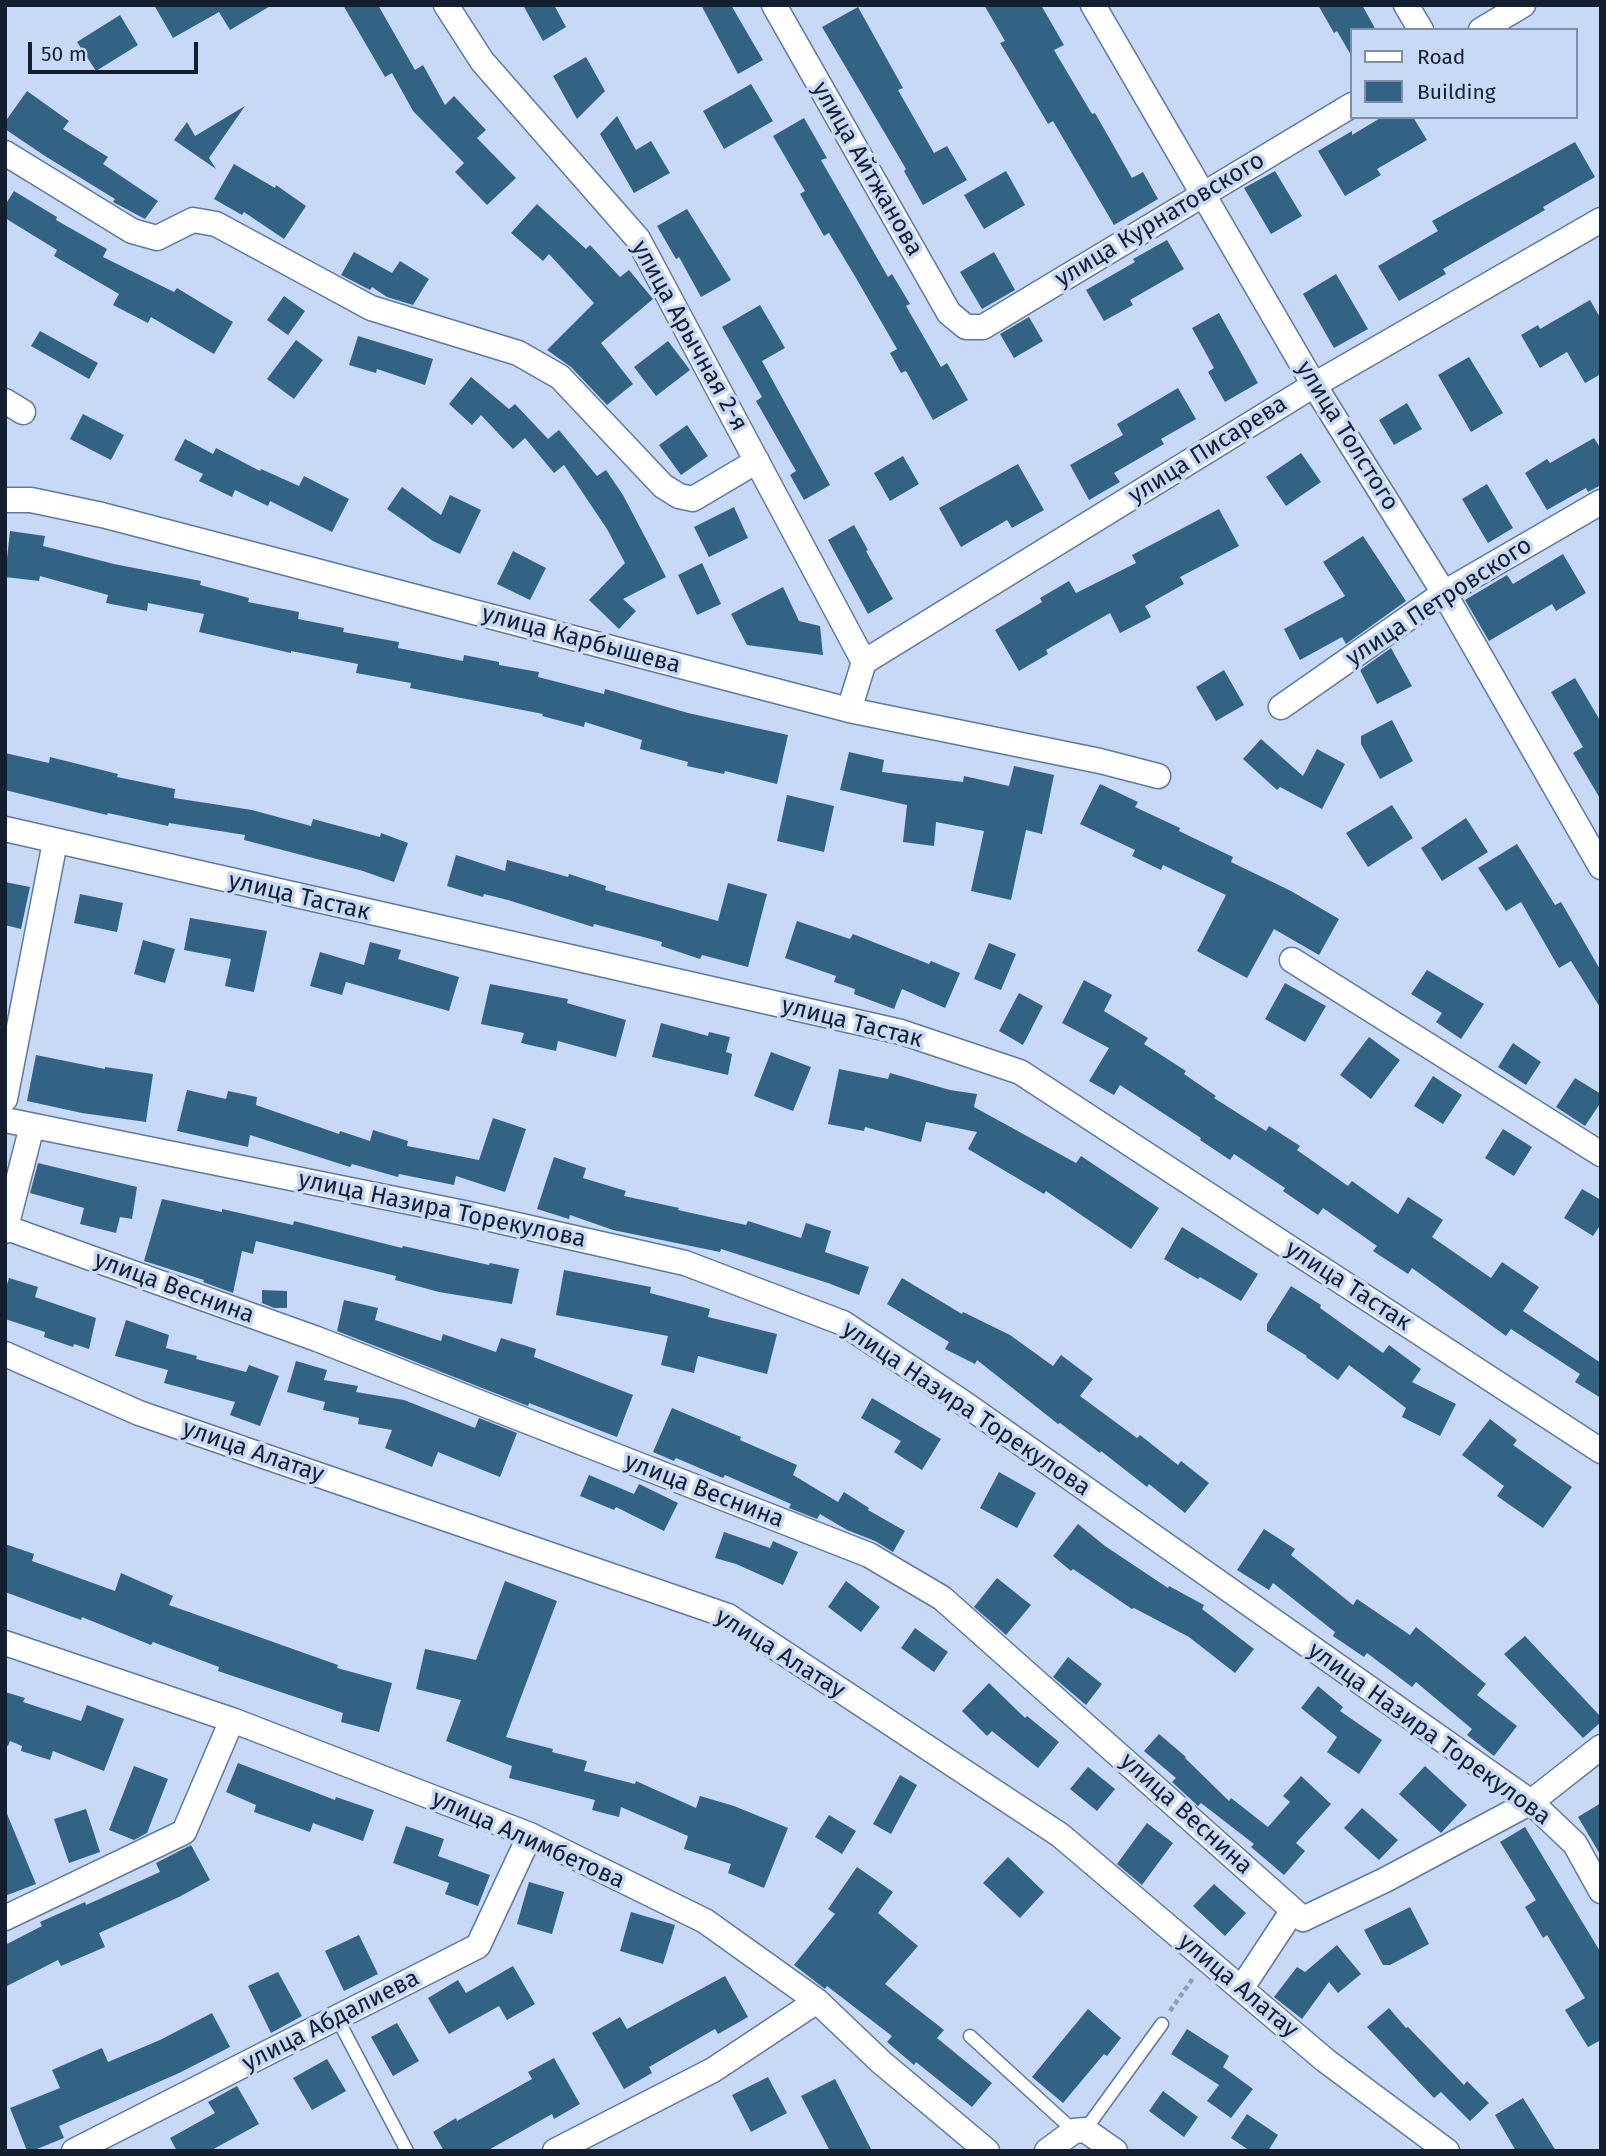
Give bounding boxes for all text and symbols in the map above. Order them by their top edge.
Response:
scale bar [32,28,201,72]
legend [1350,28,1578,119]
text: 50 m [41,41,87,67]
text: Road [1417,44,1465,70]
street label: улица Айтжанова [805,77,929,261]
text: Building [1417,79,1496,105]
street label: улица Курнатовского [1050,146,1270,294]
street label: улица Арычная 2-я [625,236,753,436]
street label: улица Толстого [1289,356,1405,516]
street label: улица Писарева [1123,390,1293,510]
street label: улица Петровского [1341,531,1537,673]
street label: улица Карбышева [478,600,684,680]
street label: улица Тастак [225,867,373,927]
street label: улица Тастак [778,992,926,1054]
street label: улица Назира Торекулова [296,1165,588,1255]
street label: улица Тастак [1280,1235,1416,1337]
street label: улица Веснина [90,1246,258,1330]
street label: улица Назира Торекулова [836,1315,1096,1503]
street label: улица Алатау [178,1414,328,1490]
street label: улица Веснина [620,1447,788,1535]
street label: улица Алатау [710,1603,850,1705]
street label: улица Назира Торекулова [1302,1636,1556,1832]
street label: улица Веснина [1114,1747,1258,1881]
street label: улица Алимбетова [427,1784,629,1896]
street label: улица Алатау [1172,1927,1304,2045]
street label: улица Абдалиева [238,1964,424,2078]

